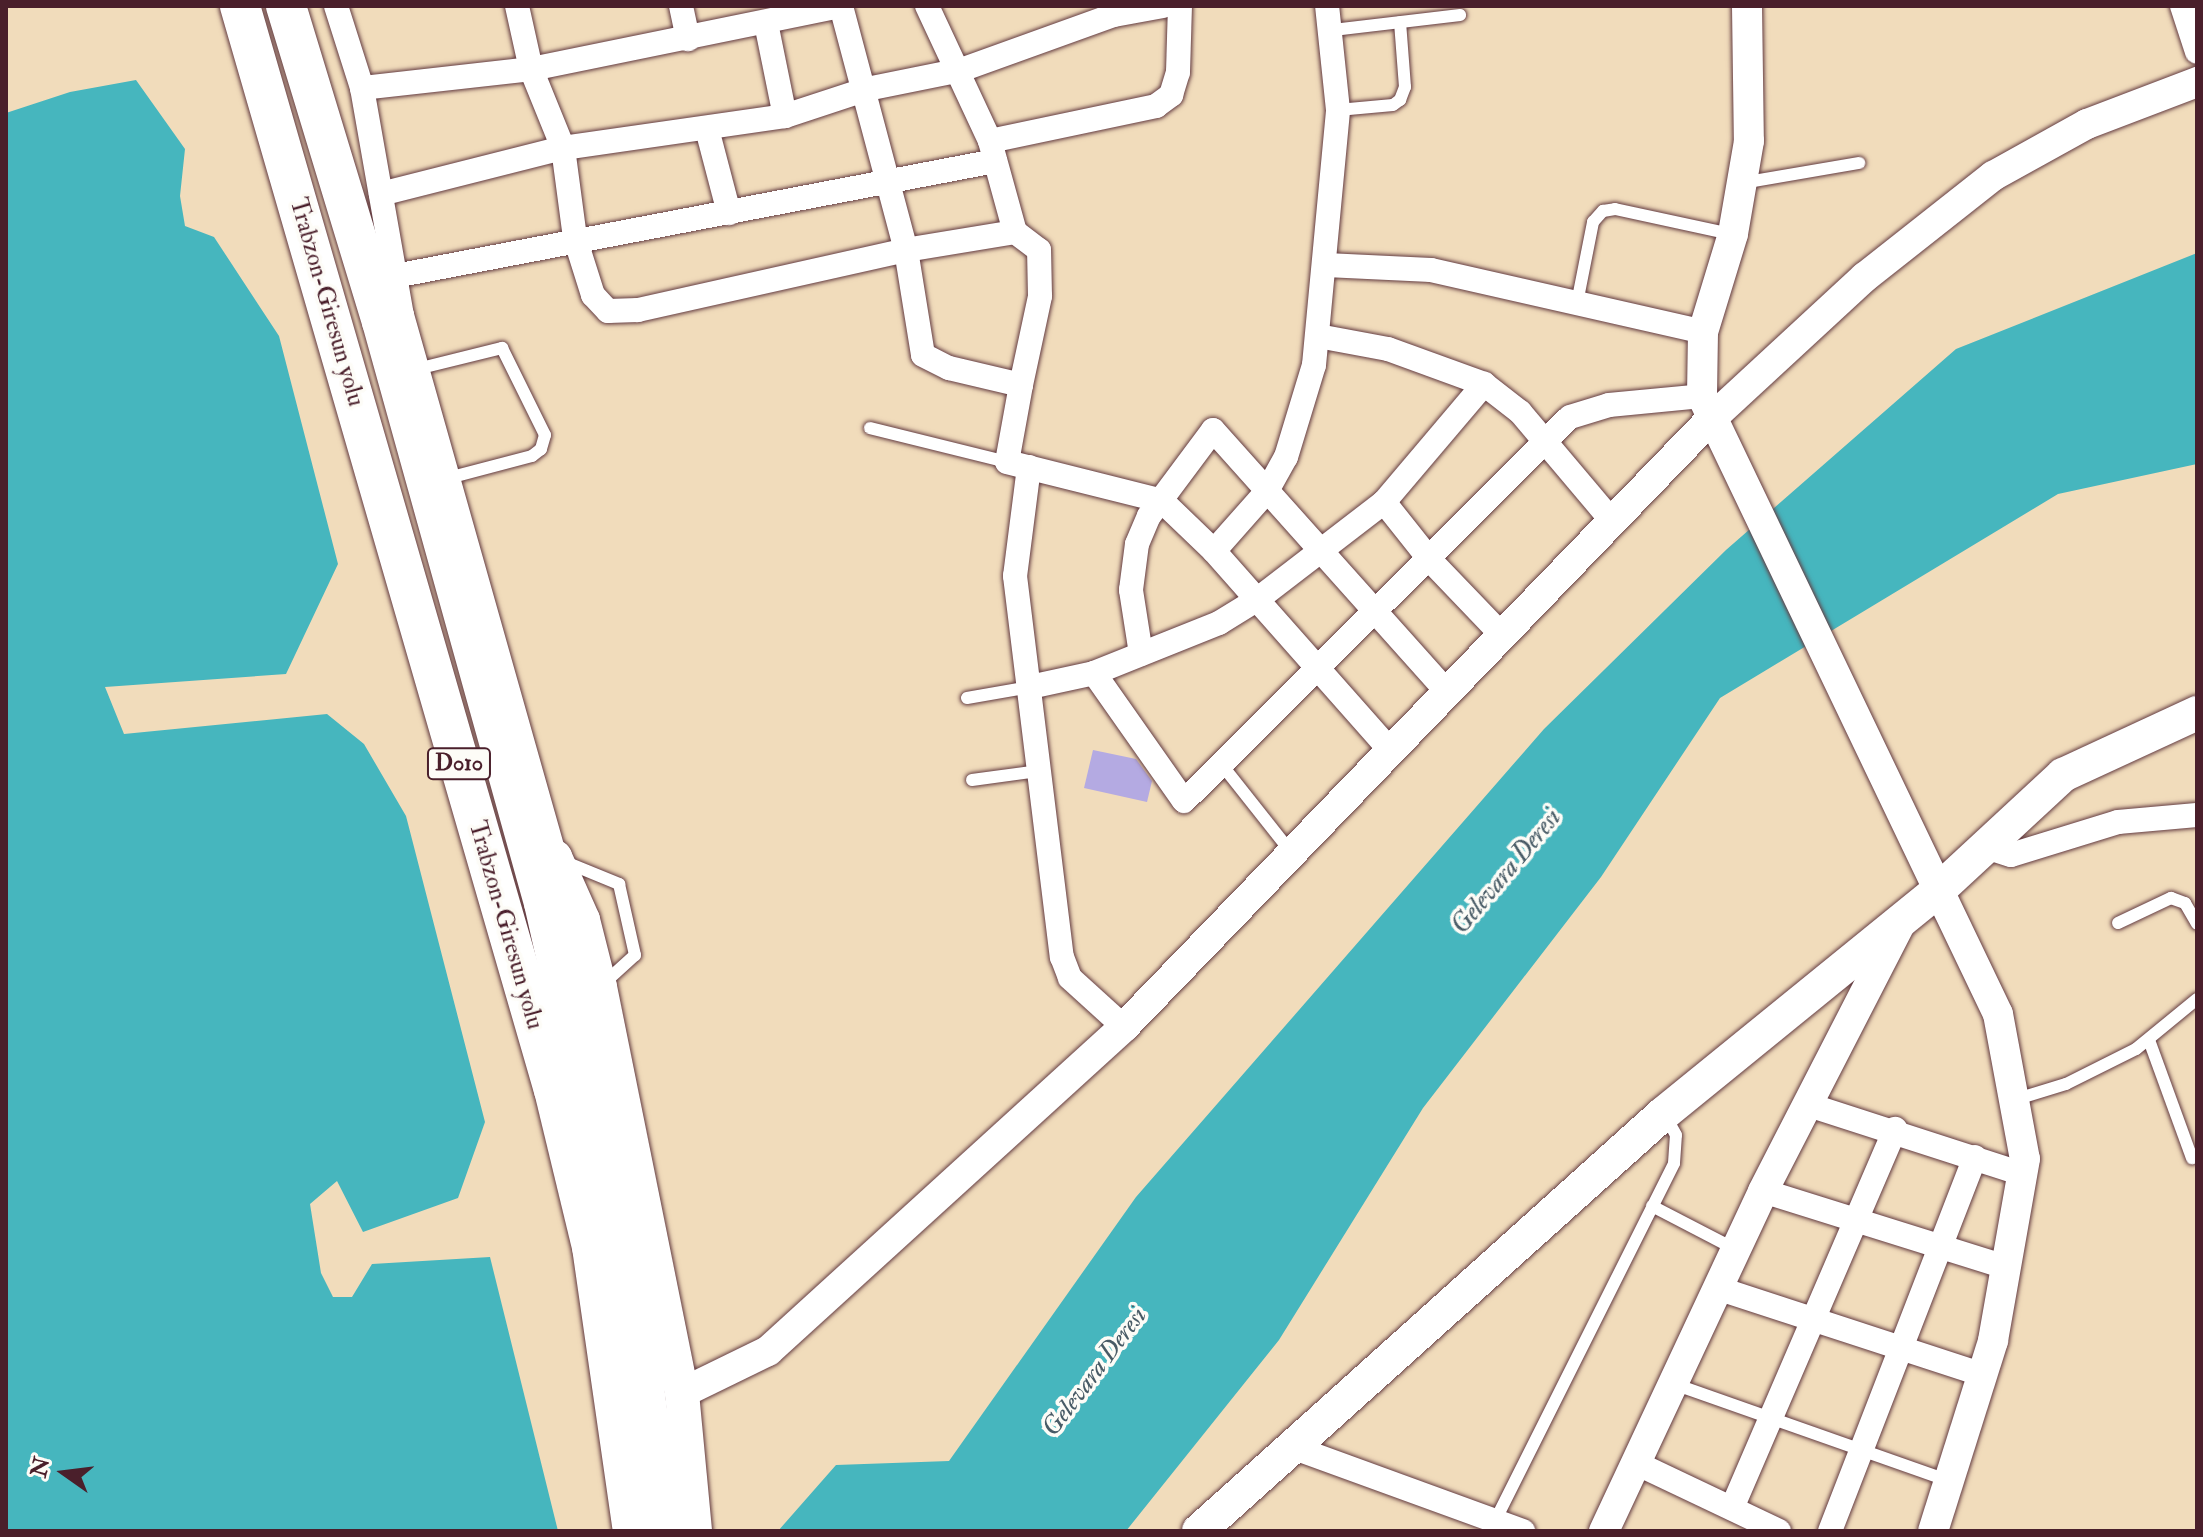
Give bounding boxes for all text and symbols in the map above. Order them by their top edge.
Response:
street label: Trabzon-Giresun yolu [283,195,371,409]
road number: D010 [425,746,493,782]
water label: Gelevara Deresi [1446,803,1568,941]
street label: Trabzon-Giresun yolu [462,818,550,1032]
water label: Gelevara Deresi [1036,1301,1154,1443]
north arrow [24,1433,104,1513]
text: N [25,1454,57,1480]

